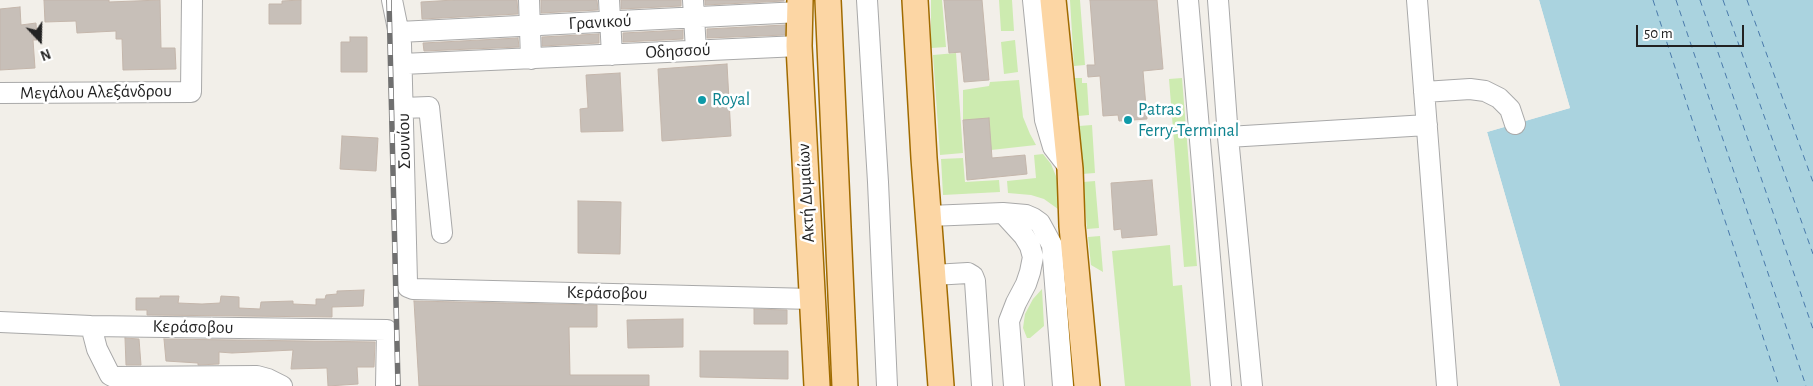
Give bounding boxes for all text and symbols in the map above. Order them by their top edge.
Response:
street label: Γρανικού [568,10,632,34]
north arrow [15,15,65,65]
scale bar [1638,15,1746,47]
text: 50 m [1644,26,1673,41]
street label: Οδησσού [645,39,711,63]
text: N [38,46,52,62]
street label: Μεγάλου Αλεξάνδρου [20,80,172,104]
place label: Royal [712,89,750,111]
marker: Royal [696,94,708,106]
place label: Patras Ferry-Terminal [1138,99,1239,142]
street label: Σουνίου [393,113,415,169]
marker: Patras Ferry-Terminal [1122,114,1134,126]
street label: Ακτή Δυμαίων [793,143,819,243]
street label: Κεράσοβου [566,281,648,305]
street label: Κεράσοβου [152,315,234,339]

